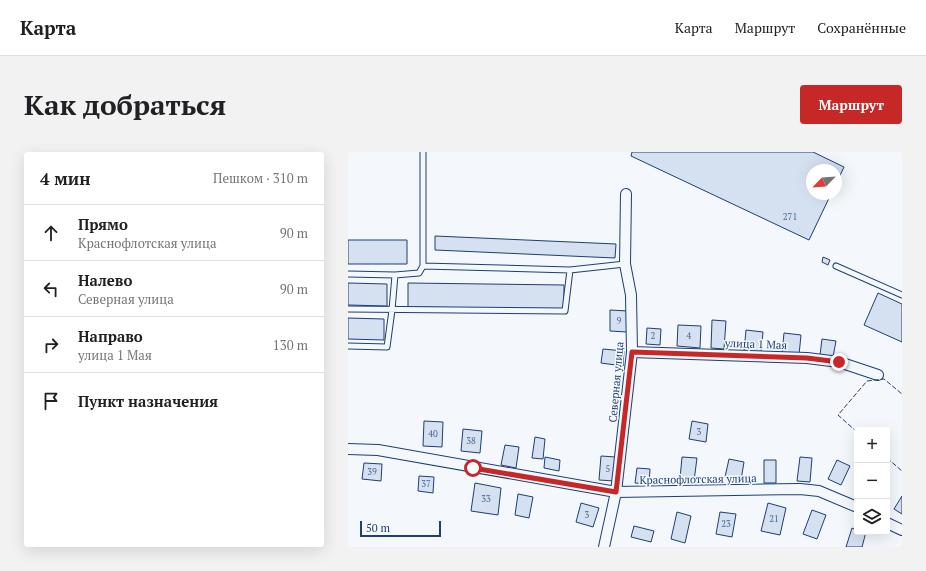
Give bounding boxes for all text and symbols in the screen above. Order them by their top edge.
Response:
text: Карта [20,15,76,40]
text: Карта [675,18,713,37]
text: Маршрут [735,18,795,37]
text: Сохранённые [817,18,906,37]
button: Маршрут [800,85,902,124]
text: Как добраться [24,86,226,123]
north arrow [806,164,842,200]
text: 4 мин [40,167,90,190]
text: Пешком · 310 m [213,169,308,187]
house number: 271 [783,211,797,223]
text: Прямо [78,214,128,234]
icon: ahead [40,222,62,244]
text: 90 m [280,224,308,242]
text: Краснофлотская улица [78,234,217,252]
text: Налево [78,270,132,290]
icon: left [40,278,62,300]
text: 90 m [280,280,308,298]
text: Северная улица [78,290,174,308]
house number: 9 [617,315,622,327]
text: Направо [78,326,143,346]
house number: 2 [651,330,656,342]
house number: 4 [687,330,692,342]
icon: right [40,334,62,356]
text: 130 m [273,336,308,354]
street label: улица 1 Мая [724,336,788,352]
street label: Северная улица [605,341,627,423]
text: улица 1 Мая [78,346,152,364]
route end [830,353,848,371]
icon: arrive [40,390,62,412]
text: Пункт назначения [78,391,218,411]
house number: 3 [697,426,702,438]
map controls [854,427,890,535]
button: + [854,427,890,463]
house number: 40 [428,428,438,440]
house number: 38 [466,435,476,447]
route start [464,459,482,477]
house number: 5 [606,463,611,475]
button: − [854,463,890,499]
house number: 39 [367,466,377,478]
street label: Краснофлотская улица [639,471,757,487]
house number: 37 [421,478,431,490]
house number: 33 [481,493,491,505]
button: layers [854,499,890,535]
house number: 3 [585,509,590,521]
house number: 21 [769,513,779,525]
house number: 23 [721,518,731,530]
scale bar [360,519,441,538]
text: 50 m [366,521,390,535]

